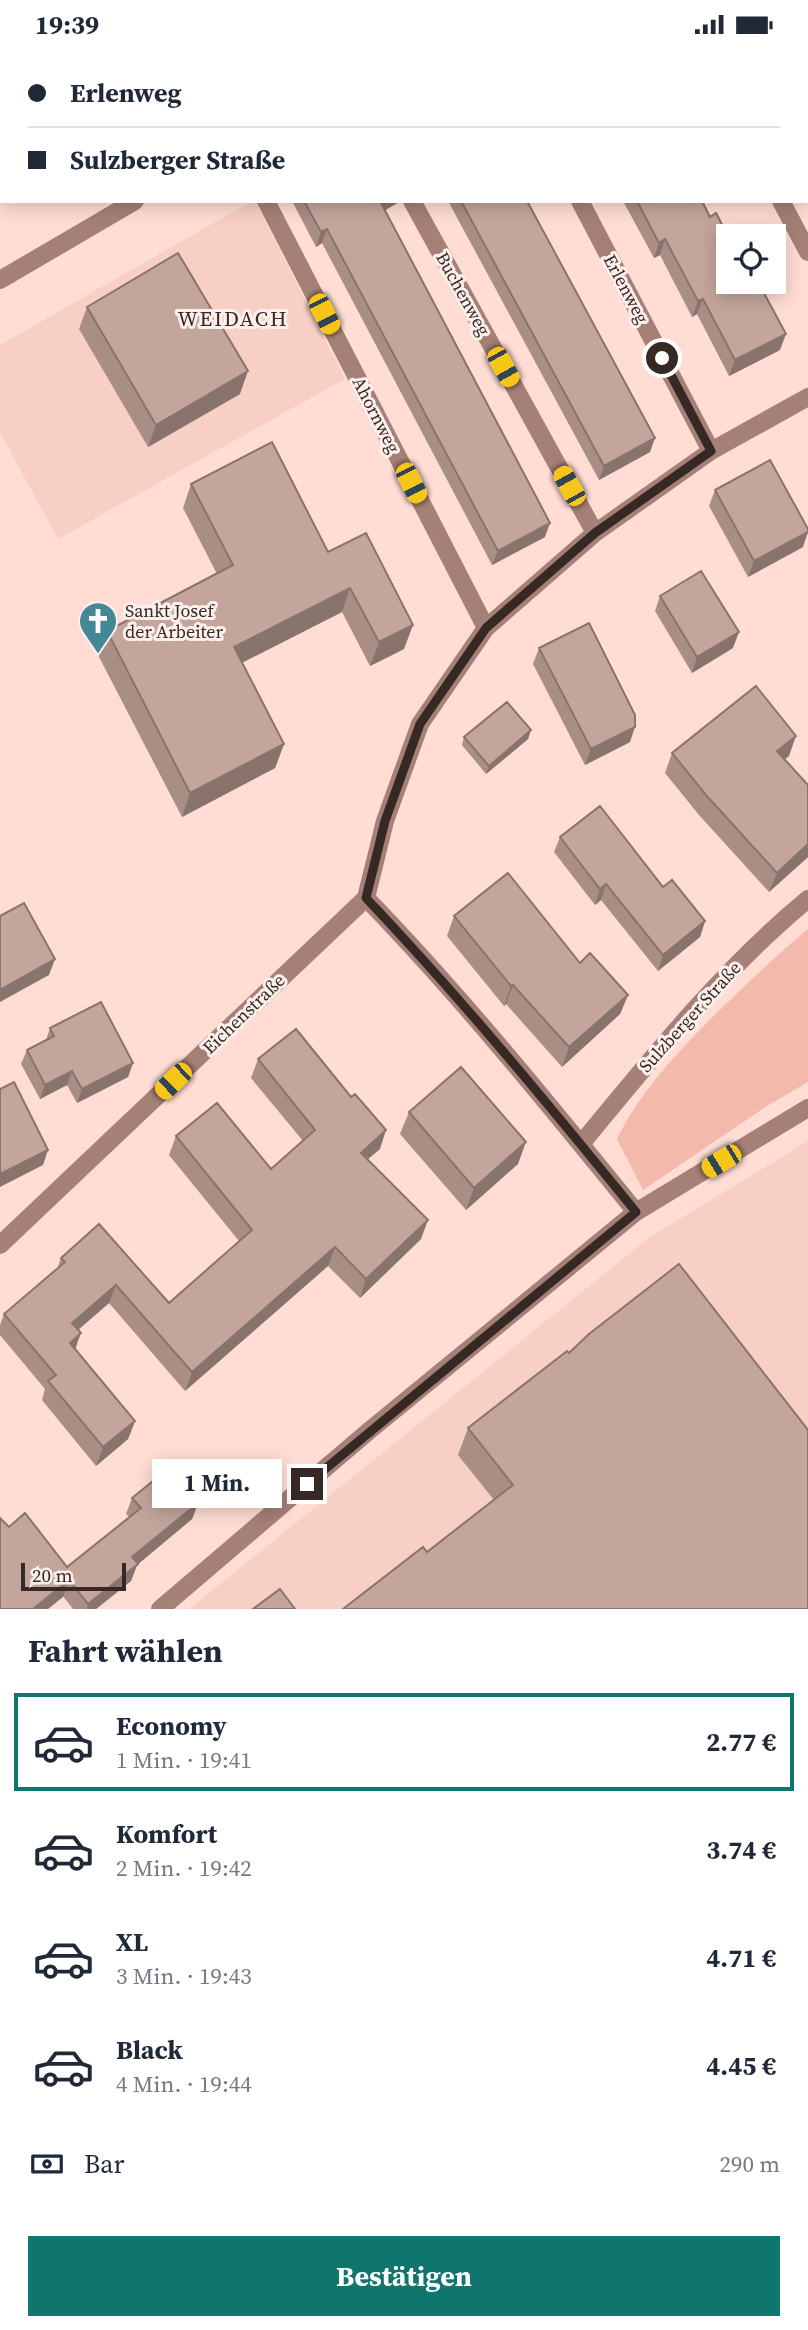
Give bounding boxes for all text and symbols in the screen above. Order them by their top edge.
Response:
text: 19:39 [35,7,99,43]
text: Erlenweg [70,75,182,111]
text: Sulzberger Straße [70,142,285,178]
map controls [716,224,786,294]
button: locate [716,224,786,294]
street label: Buchenweg [430,247,497,340]
street label: Erlenweg [598,250,655,328]
car [306,291,343,337]
district label: WEIDACH [177,304,289,333]
route start [646,342,678,374]
car [484,344,523,390]
street label: Ahornweg [347,372,406,457]
car [393,460,430,506]
car [550,463,589,509]
place label: Sankt Josef der Arbeiter [125,598,224,644]
church icon: Sankt Josef der Arbeiter [77,600,119,655]
street label: Sulzberger Straße [633,956,746,1078]
street label: Eichenstraße [197,968,290,1059]
car [151,1059,196,1103]
car [698,1141,745,1181]
callout: 1 Min. [153,1459,282,1509]
text: 1 Min. [184,1467,250,1499]
route end [291,1468,323,1500]
scale bar [21,1560,126,1592]
text: 20 m [32,1562,73,1588]
text: Fahrt wählen [28,1629,223,1673]
text: Economy [116,1708,227,1744]
icon: car [32,1711,95,1774]
text: 2.77 € [706,1724,776,1760]
text: 1 Min. · 19:41 [116,1744,252,1776]
text: Komfort [116,1816,217,1852]
icon: car [32,1819,95,1882]
text: 3.74 € [706,1832,776,1868]
text: 2 Min. · 19:42 [116,1852,252,1884]
text: XL [116,1924,148,1960]
icon: car [32,1927,95,1990]
text: 4.71 € [706,1940,776,1976]
text: 3 Min. · 19:43 [116,1960,252,1992]
text: Black [116,2032,183,2068]
icon: car [32,2035,95,2098]
text: 4.45 € [706,2048,776,2084]
text: 4 Min. · 19:44 [116,2068,252,2100]
icon: cash [28,2145,66,2183]
text: Bar [84,2146,124,2182]
text: 290 m [719,2148,780,2180]
button: Bestätigen [28,2236,780,2316]

